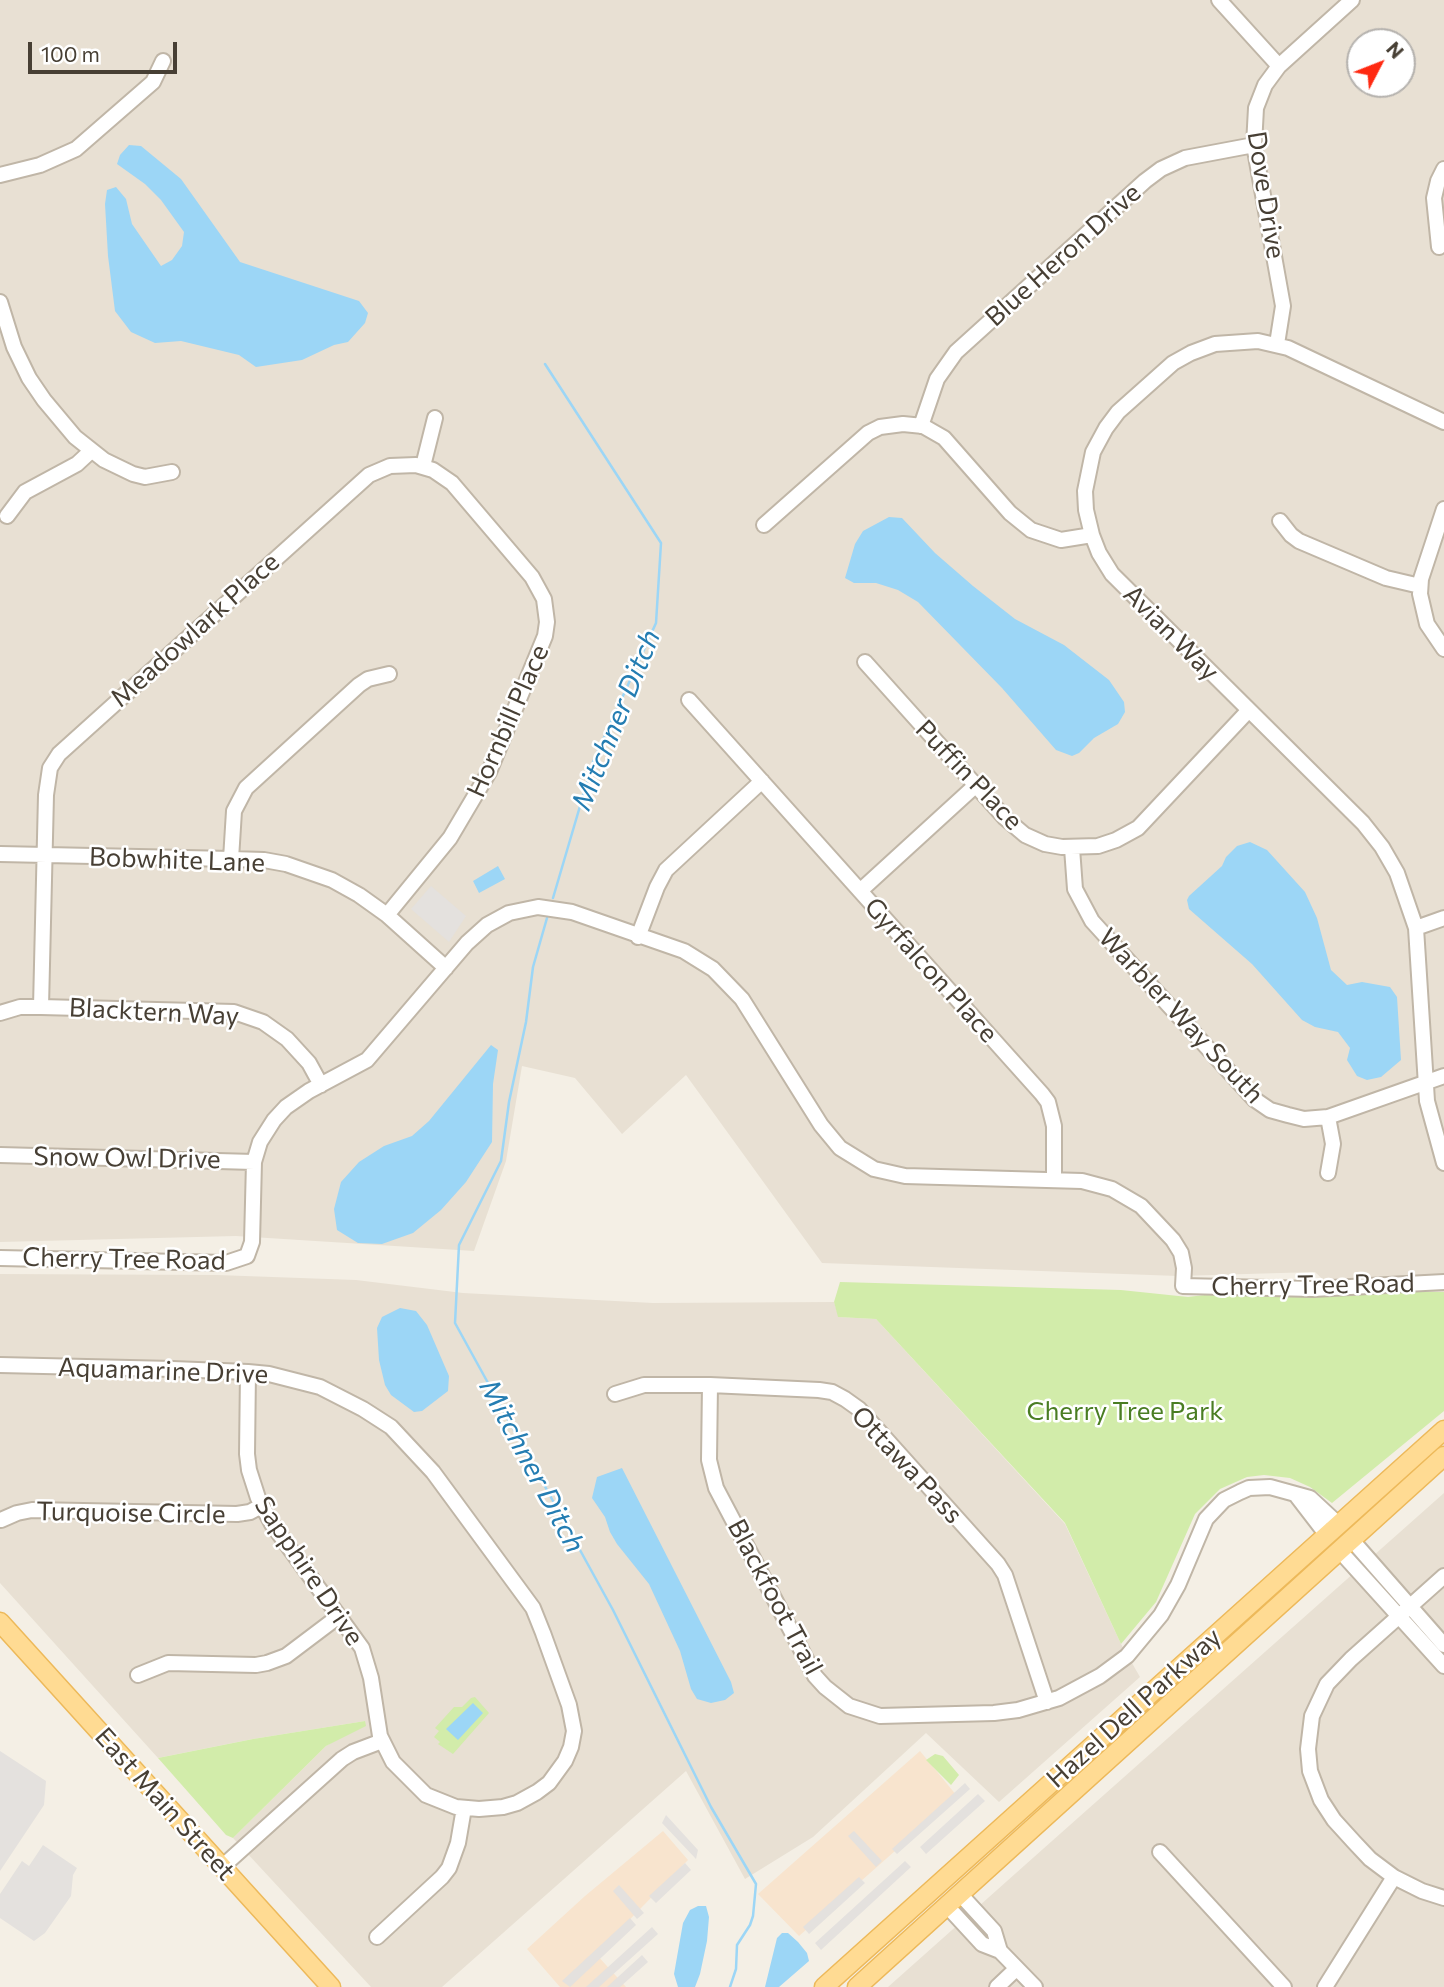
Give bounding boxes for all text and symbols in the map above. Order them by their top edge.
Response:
scale bar [32,28,180,72]
north arrow [1346,28,1416,98]
text: N [1382,37,1409,63]
text: 100 m [41,41,100,66]
street label: Dove Drive [1241,129,1291,261]
street label: Blue Heron Drive [979,177,1147,333]
street label: Meadowlark Place [104,546,286,714]
street label: Avian Way [1117,579,1225,687]
water label: Mitchner Ditch [565,625,667,815]
street label: Hornbill Place [460,640,556,802]
street label: Puffin Place [909,714,1029,836]
street label: Bobwhite Lane [88,841,266,879]
street label: Gyrfalcon Place [858,891,1004,1049]
street label: Warbler Way South [1092,922,1270,1110]
street label: Blacktern Way [68,992,240,1032]
street label: Snow Owl Drive [33,1141,221,1175]
street label: Cherry Tree Road [22,1242,226,1276]
street label: Cherry Tree Road [1211,1268,1415,1302]
street label: Aquamarine Drive [57,1352,269,1390]
water label: Mitchner Ditch [472,1374,592,1558]
park label: Cherry Tree Park [1027,1395,1223,1427]
street label: Ottawa Pass [845,1400,969,1530]
street label: Sapphire Drive [248,1491,370,1651]
street label: Turquoise Circle [36,1496,226,1530]
street label: Blackfoot Trail [721,1514,829,1680]
street label: Hazel Dell Parkway [1040,1621,1228,1795]
street label: East Main Street [88,1721,242,1887]

